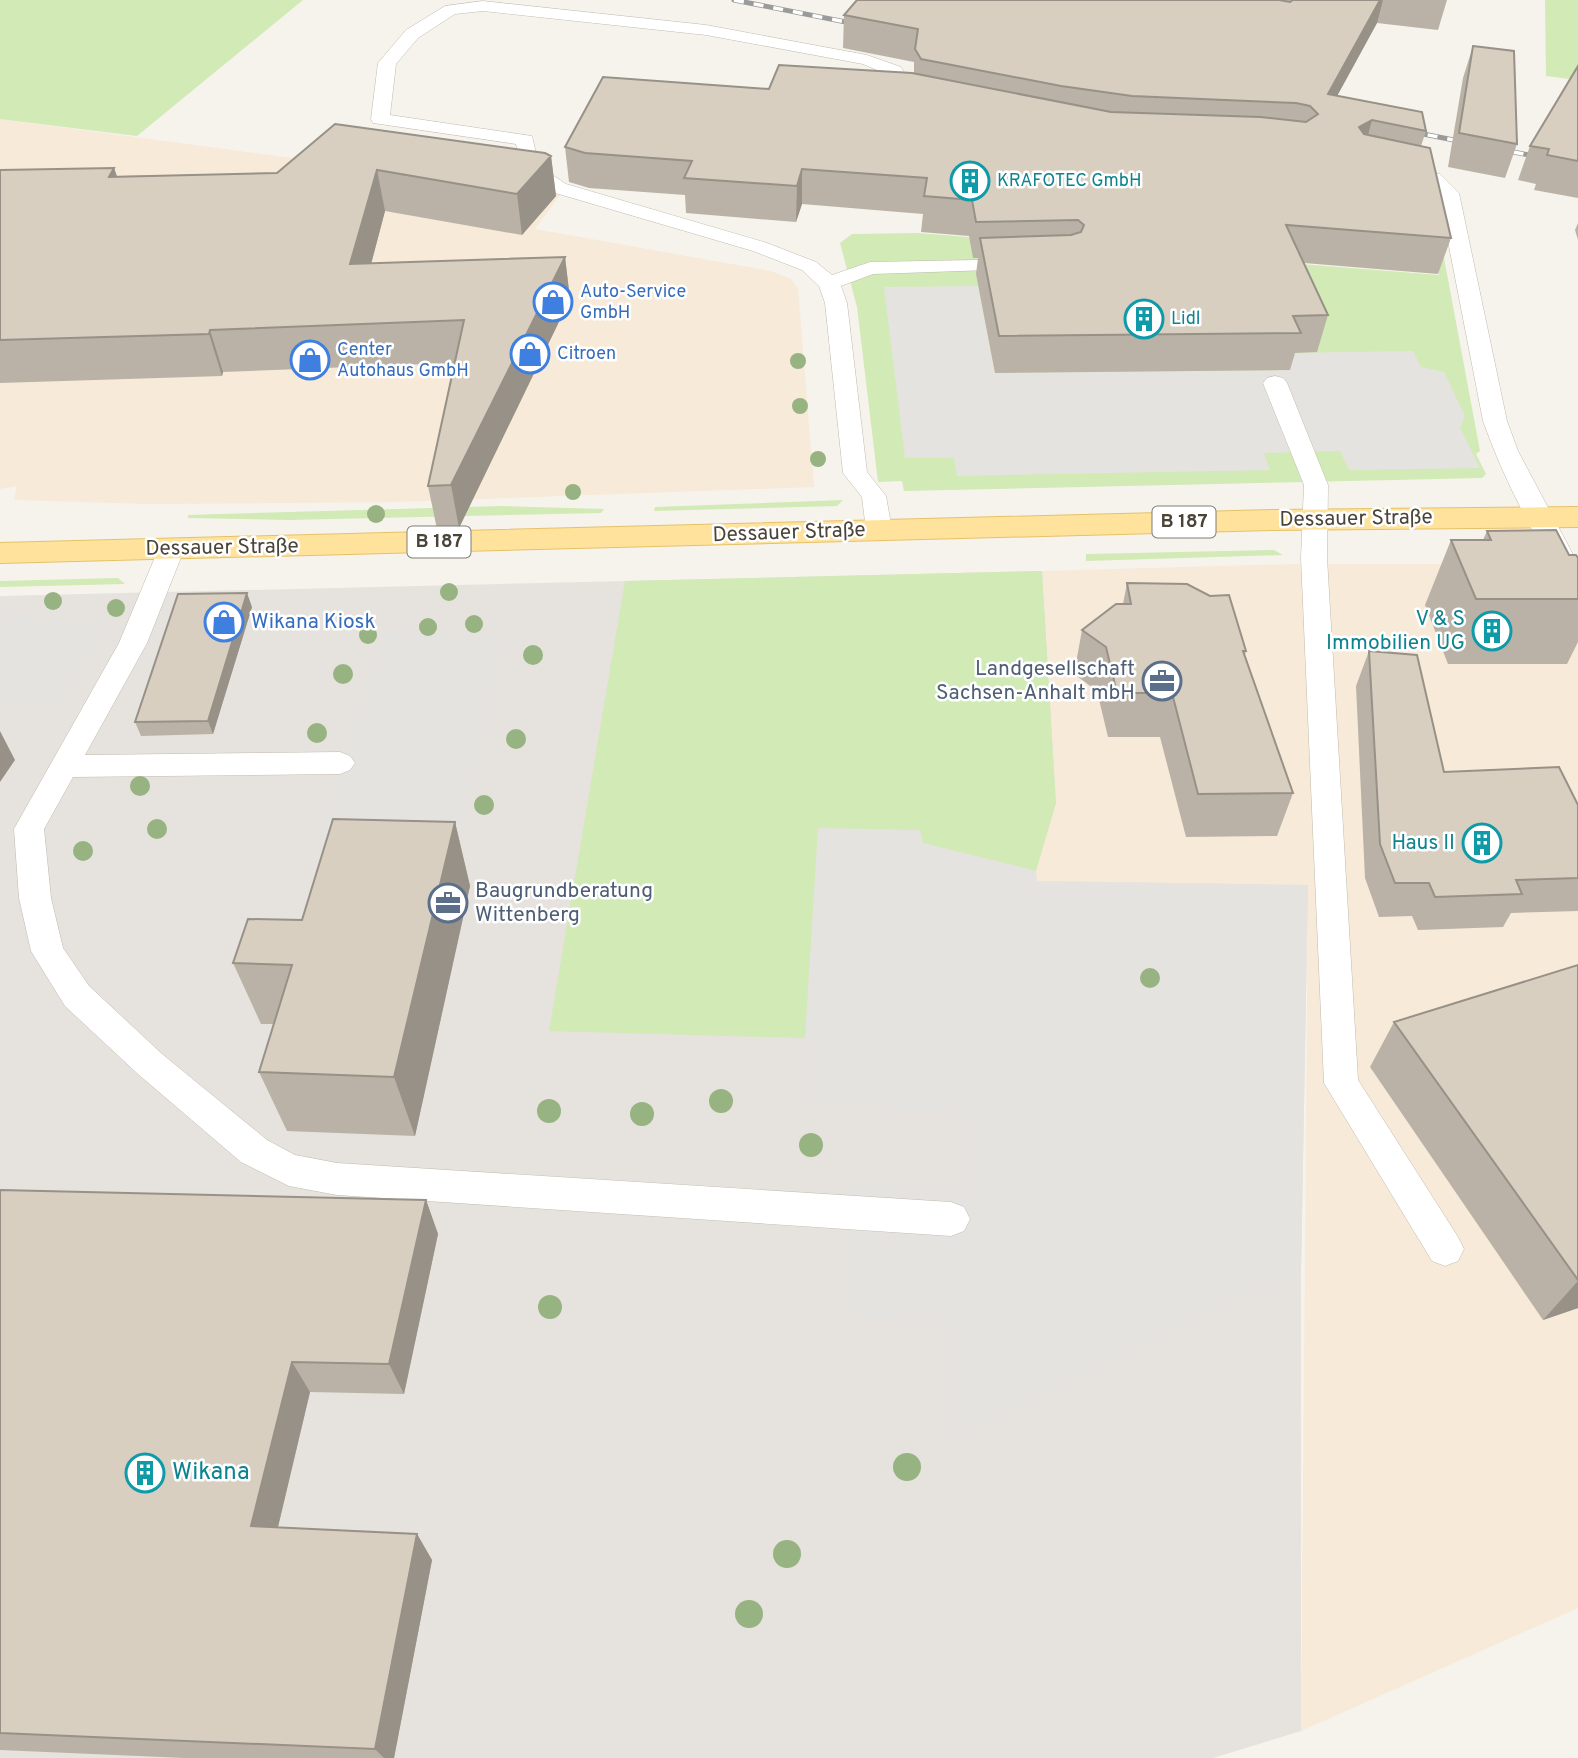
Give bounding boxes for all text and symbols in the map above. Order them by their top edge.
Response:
building icon: KRAFOTEC GmbH [949,160,991,202]
place label: KRAFOTEC GmbH [997,170,1142,193]
shop icon: Auto-Service GmbH [532,281,574,323]
place label: Auto-Service GmbH [580,281,686,325]
building icon: Lidl [1123,298,1165,340]
place label: Lidl [1171,308,1200,331]
shop icon: Citroen [509,333,551,375]
shop icon: Center Autohaus GmbH [289,339,331,381]
place label: Center Autohaus GmbH [337,339,469,383]
place label: Citroen [557,343,616,366]
street label: Dessauer Straße [1279,504,1433,534]
road number: B 187 [1152,506,1216,538]
street label: Dessauer Straße [712,517,866,549]
road number: B 187 [408,526,471,558]
street label: Dessauer Straße [145,533,299,563]
shop icon: Wikana Kiosk [203,601,245,643]
place label: V & S Immobilien UG [1326,606,1465,657]
place label: Wikana Kiosk [251,609,376,636]
building icon: V & S Immobilien UG [1471,610,1513,652]
place label: Landgesellschaft Sachsen-Anhalt mbH [936,656,1135,707]
office icon: Landgesellschaft Sachsen-Anhalt mbH [1141,660,1183,702]
building icon: Haus II [1461,822,1503,864]
place label: Haus II [1391,830,1455,857]
place label: Baugrundberatung Wittenberg [475,878,653,929]
office icon: Baugrundberatung Wittenberg [427,882,469,924]
building icon: Wikana [124,1452,166,1494]
place label: Wikana [172,1458,250,1488]

